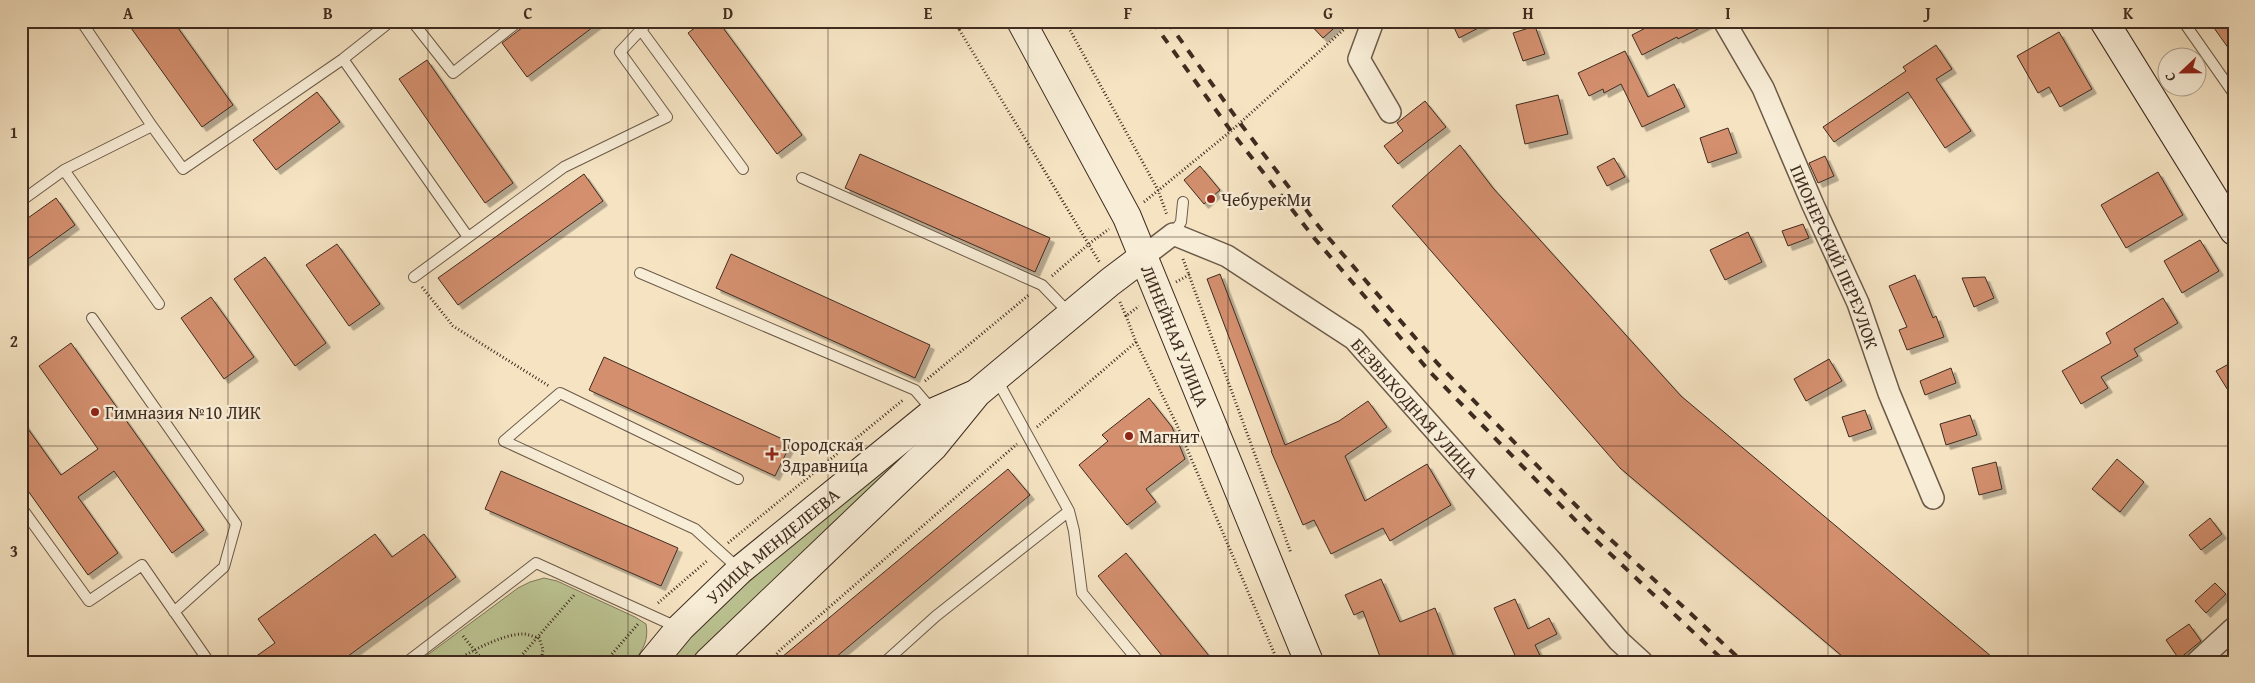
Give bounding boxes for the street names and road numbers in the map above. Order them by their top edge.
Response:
street label: ПИОНЕРСКИЙ ПЕРЕУЛОК [1784,160,1886,352]
street label: ЛИНЕЙНАЯ УЛИЦА [1134,261,1217,411]
street label: БЕЗВЫХОДНАЯ УЛИЦА [1345,331,1485,485]
street label: УЛИЦА МЕНДЕЛЕЕВА [699,481,845,610]

